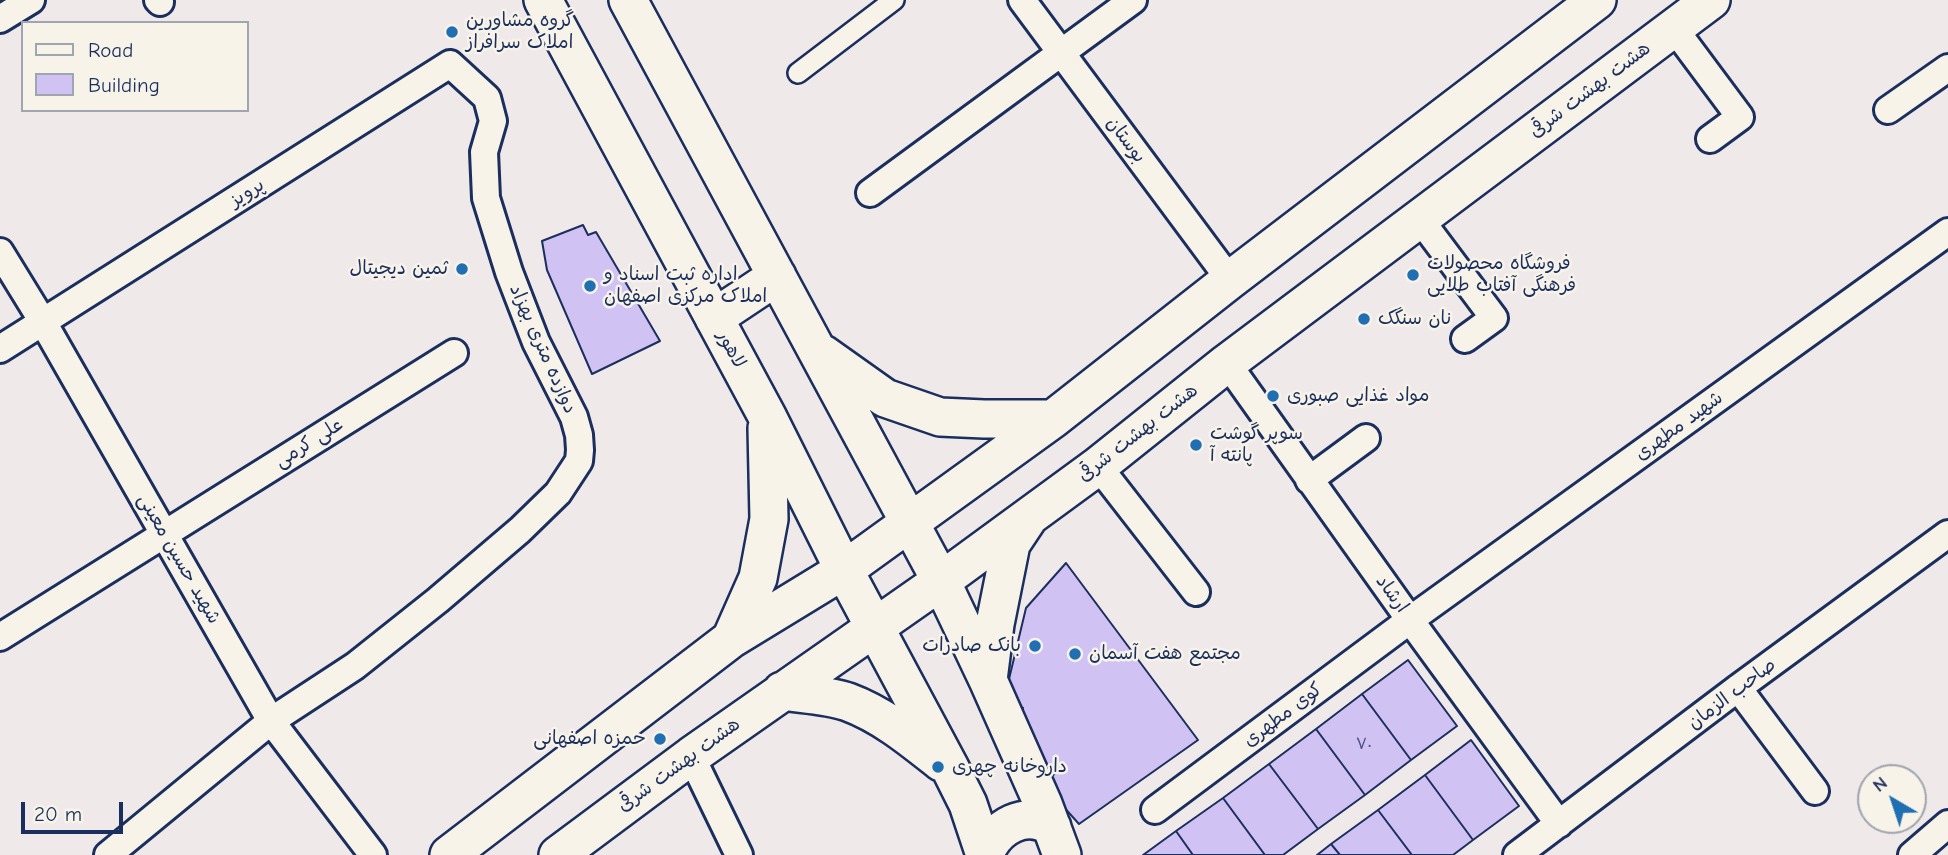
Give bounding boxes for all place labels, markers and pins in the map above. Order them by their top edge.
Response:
place label: گروه مشاورین املاک سرافراز [466,10,574,54]
marker: گروه مشاورین املاک سرافراز [444,24,460,40]
place label: فروشگاه محصولات فرهنگی آفتاب طلایی [1427,253,1576,297]
place label: ثمین دیجیتال [349,258,448,280]
marker: ثمین دیجیتال [454,261,470,277]
place label: اداره ثبت اسناد و املاک مرکزی اصفهان [604,264,767,308]
marker: فروشگاه محصولات فرهنگی آفتاب طلایی [1405,267,1421,283]
marker: اداره ثبت اسناد و املاک مرکزی اصفهان [582,278,598,294]
place label: نان سنگک [1378,308,1451,330]
marker: نان سنگک [1356,311,1372,327]
place label: مواد غذایی صبوری [1287,385,1429,407]
marker: مواد غذایی صبوری [1265,388,1281,404]
place label: سوپر گوشت پانته آ [1210,423,1303,467]
marker: سوپر گوشت پانته آ [1188,437,1204,453]
place label: بانک صادرات [922,635,1021,657]
marker: بانک صادرات [1027,638,1043,654]
place label: مجتمع هفت آسمان [1089,643,1241,665]
marker: مجتمع هفت آسمان [1067,646,1083,662]
place label: حمزه اصفهانی [533,728,646,750]
marker: حمزه اصفهانی [652,731,668,747]
place label: داروخانه چهری [952,756,1067,778]
marker: داروخانه چهری [930,759,946,775]

